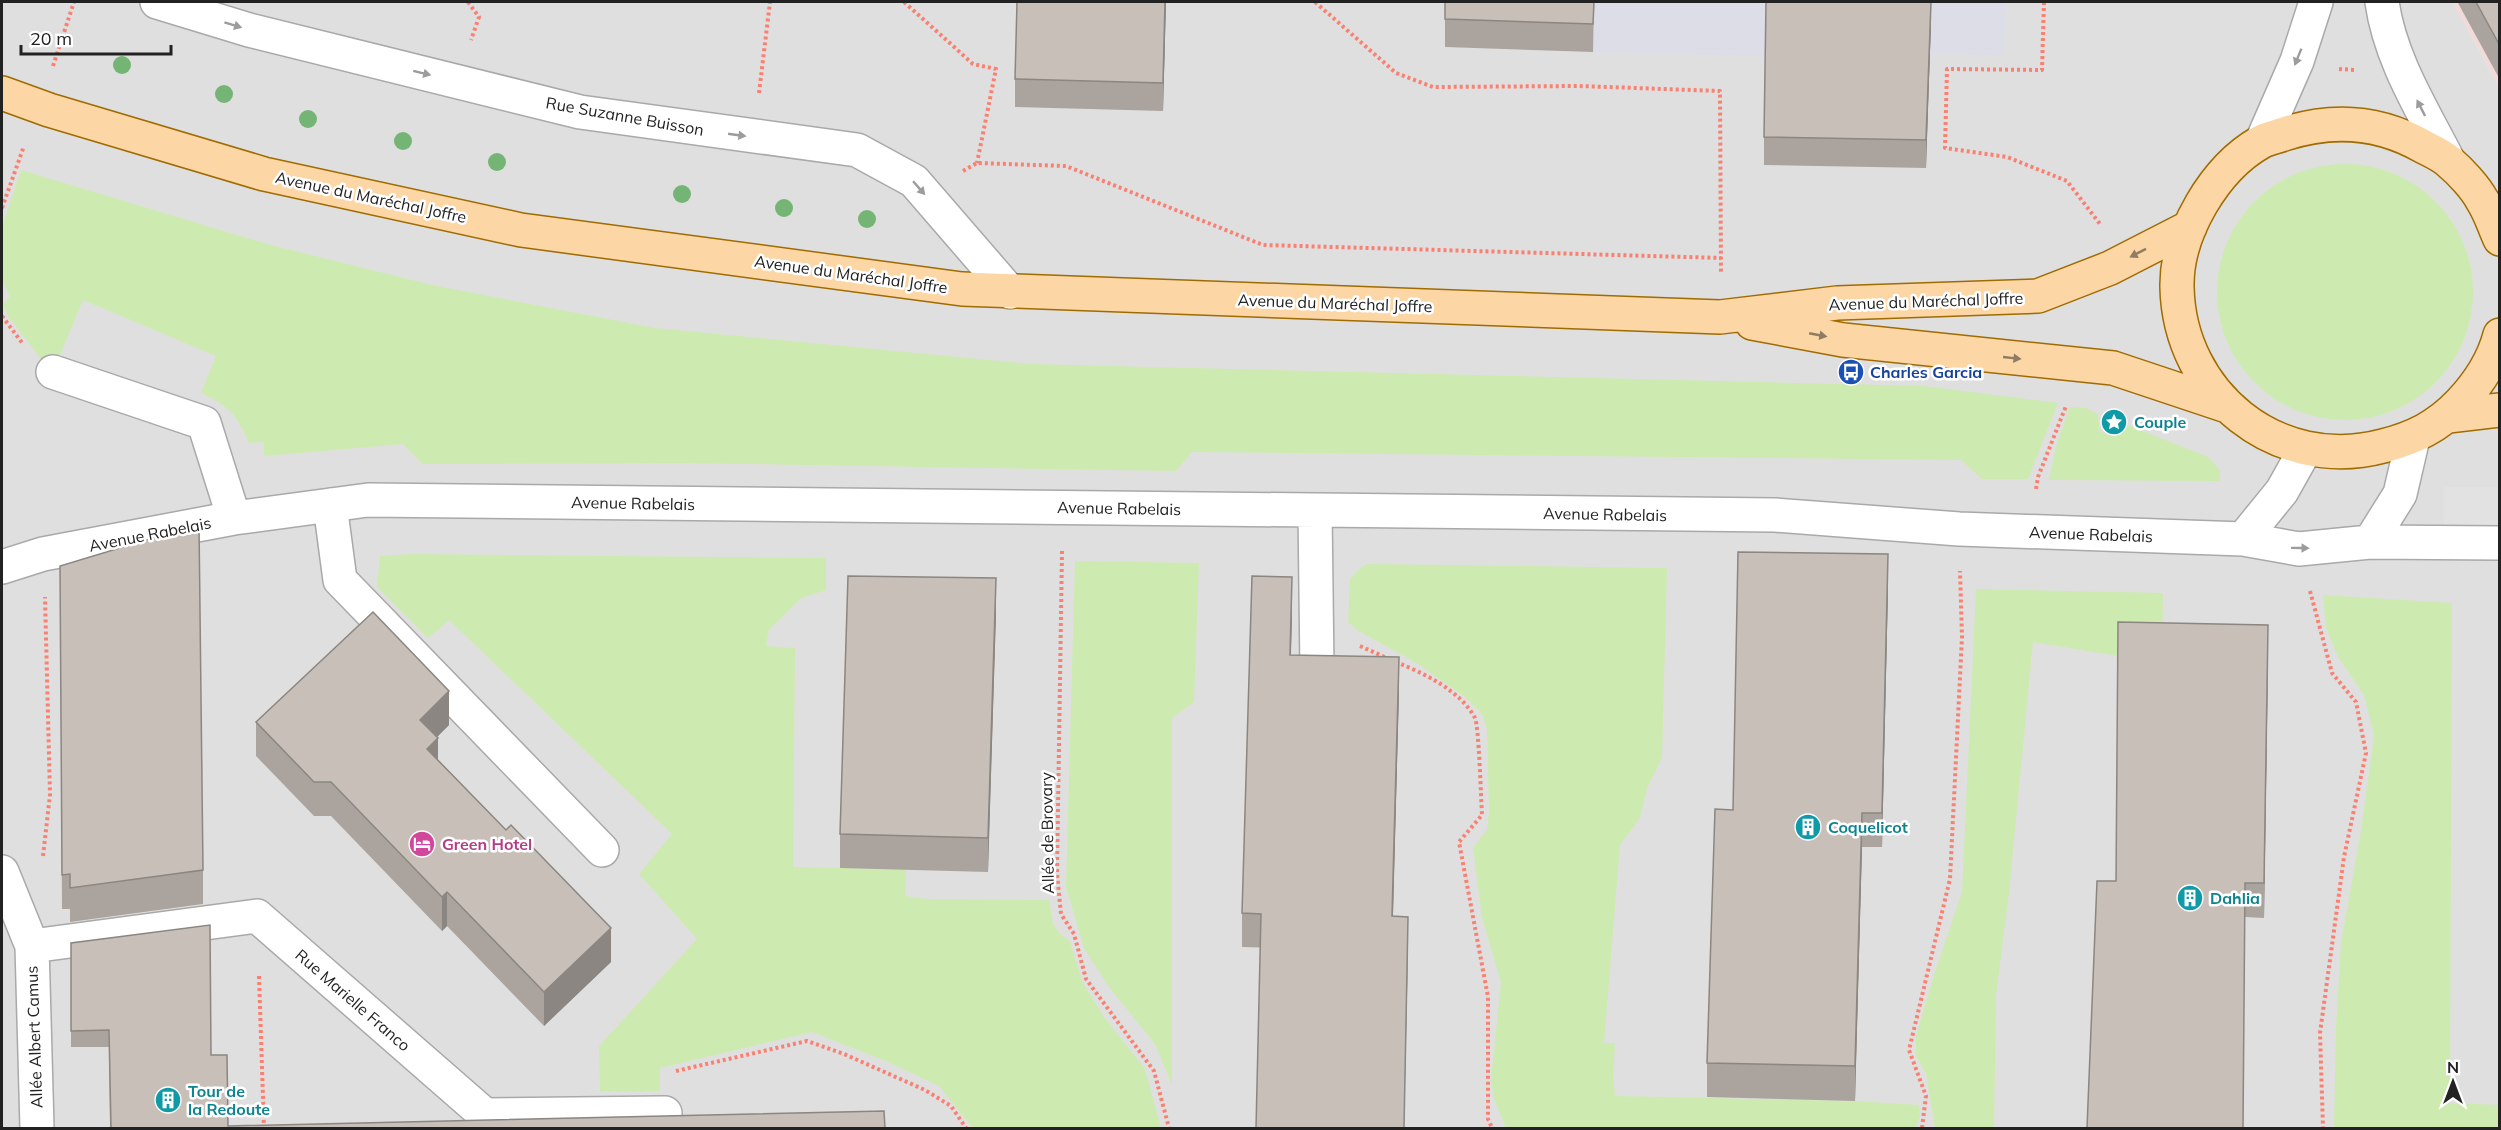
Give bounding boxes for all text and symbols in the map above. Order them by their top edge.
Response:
scale bar [21,18,171,56]
one-way arrow [224,21,242,30]
text: 20 m [30,27,72,50]
one-way arrow [2293,48,2303,66]
one-way arrow [413,68,431,78]
street label: Rue Suzanne Buisson [544,92,706,140]
one-way arrow [2417,100,2426,117]
one-way arrow [727,130,746,139]
street label: Avenue du Maréchal Joffre [274,167,468,227]
one-way arrow [912,180,925,195]
one-way arrow [2129,248,2147,258]
street label: Avenue du Maréchal Joffre [753,251,949,297]
street label: Avenue du Maréchal Joffre [1828,288,2024,314]
street label: Avenue du Maréchal Joffre [1237,290,1433,316]
one-way arrow [1809,331,1828,340]
one-way arrow [2003,353,2022,363]
bus stop icon: Charles Garcia [1836,357,1866,387]
place label: Charles Garcia [1870,362,1982,382]
place icon: Couple [2099,407,2129,437]
place label: Couple [2134,412,2187,432]
street label: Avenue Rabelais [571,492,695,514]
street label: Avenue Rabelais [1057,497,1181,519]
street label: Avenue Rabelais [1543,503,1667,525]
street label: Avenue Rabelais [87,512,213,556]
street label: Avenue Rabelais [2029,522,2153,546]
one-way arrow [2291,543,2310,553]
street label: Allée de Brovary [1036,771,1058,894]
building icon: Coquelicot [1793,812,1823,842]
place label: Coquelicot [1828,817,1908,837]
hotel icon: Green Hotel [407,829,437,859]
place label: Green Hotel [442,834,532,854]
building icon: Dahlia [2175,883,2205,913]
place label: Dahlia [2210,888,2260,908]
street label: Rue Marielle Franco [291,945,415,1055]
street label: Allée Albert Camus [22,965,46,1108]
north arrow [2423,1052,2483,1112]
text: N [2447,1057,2459,1077]
place label: Tour de la Redoute [188,1081,270,1119]
building icon: Tour de la Redoute [153,1085,183,1115]

